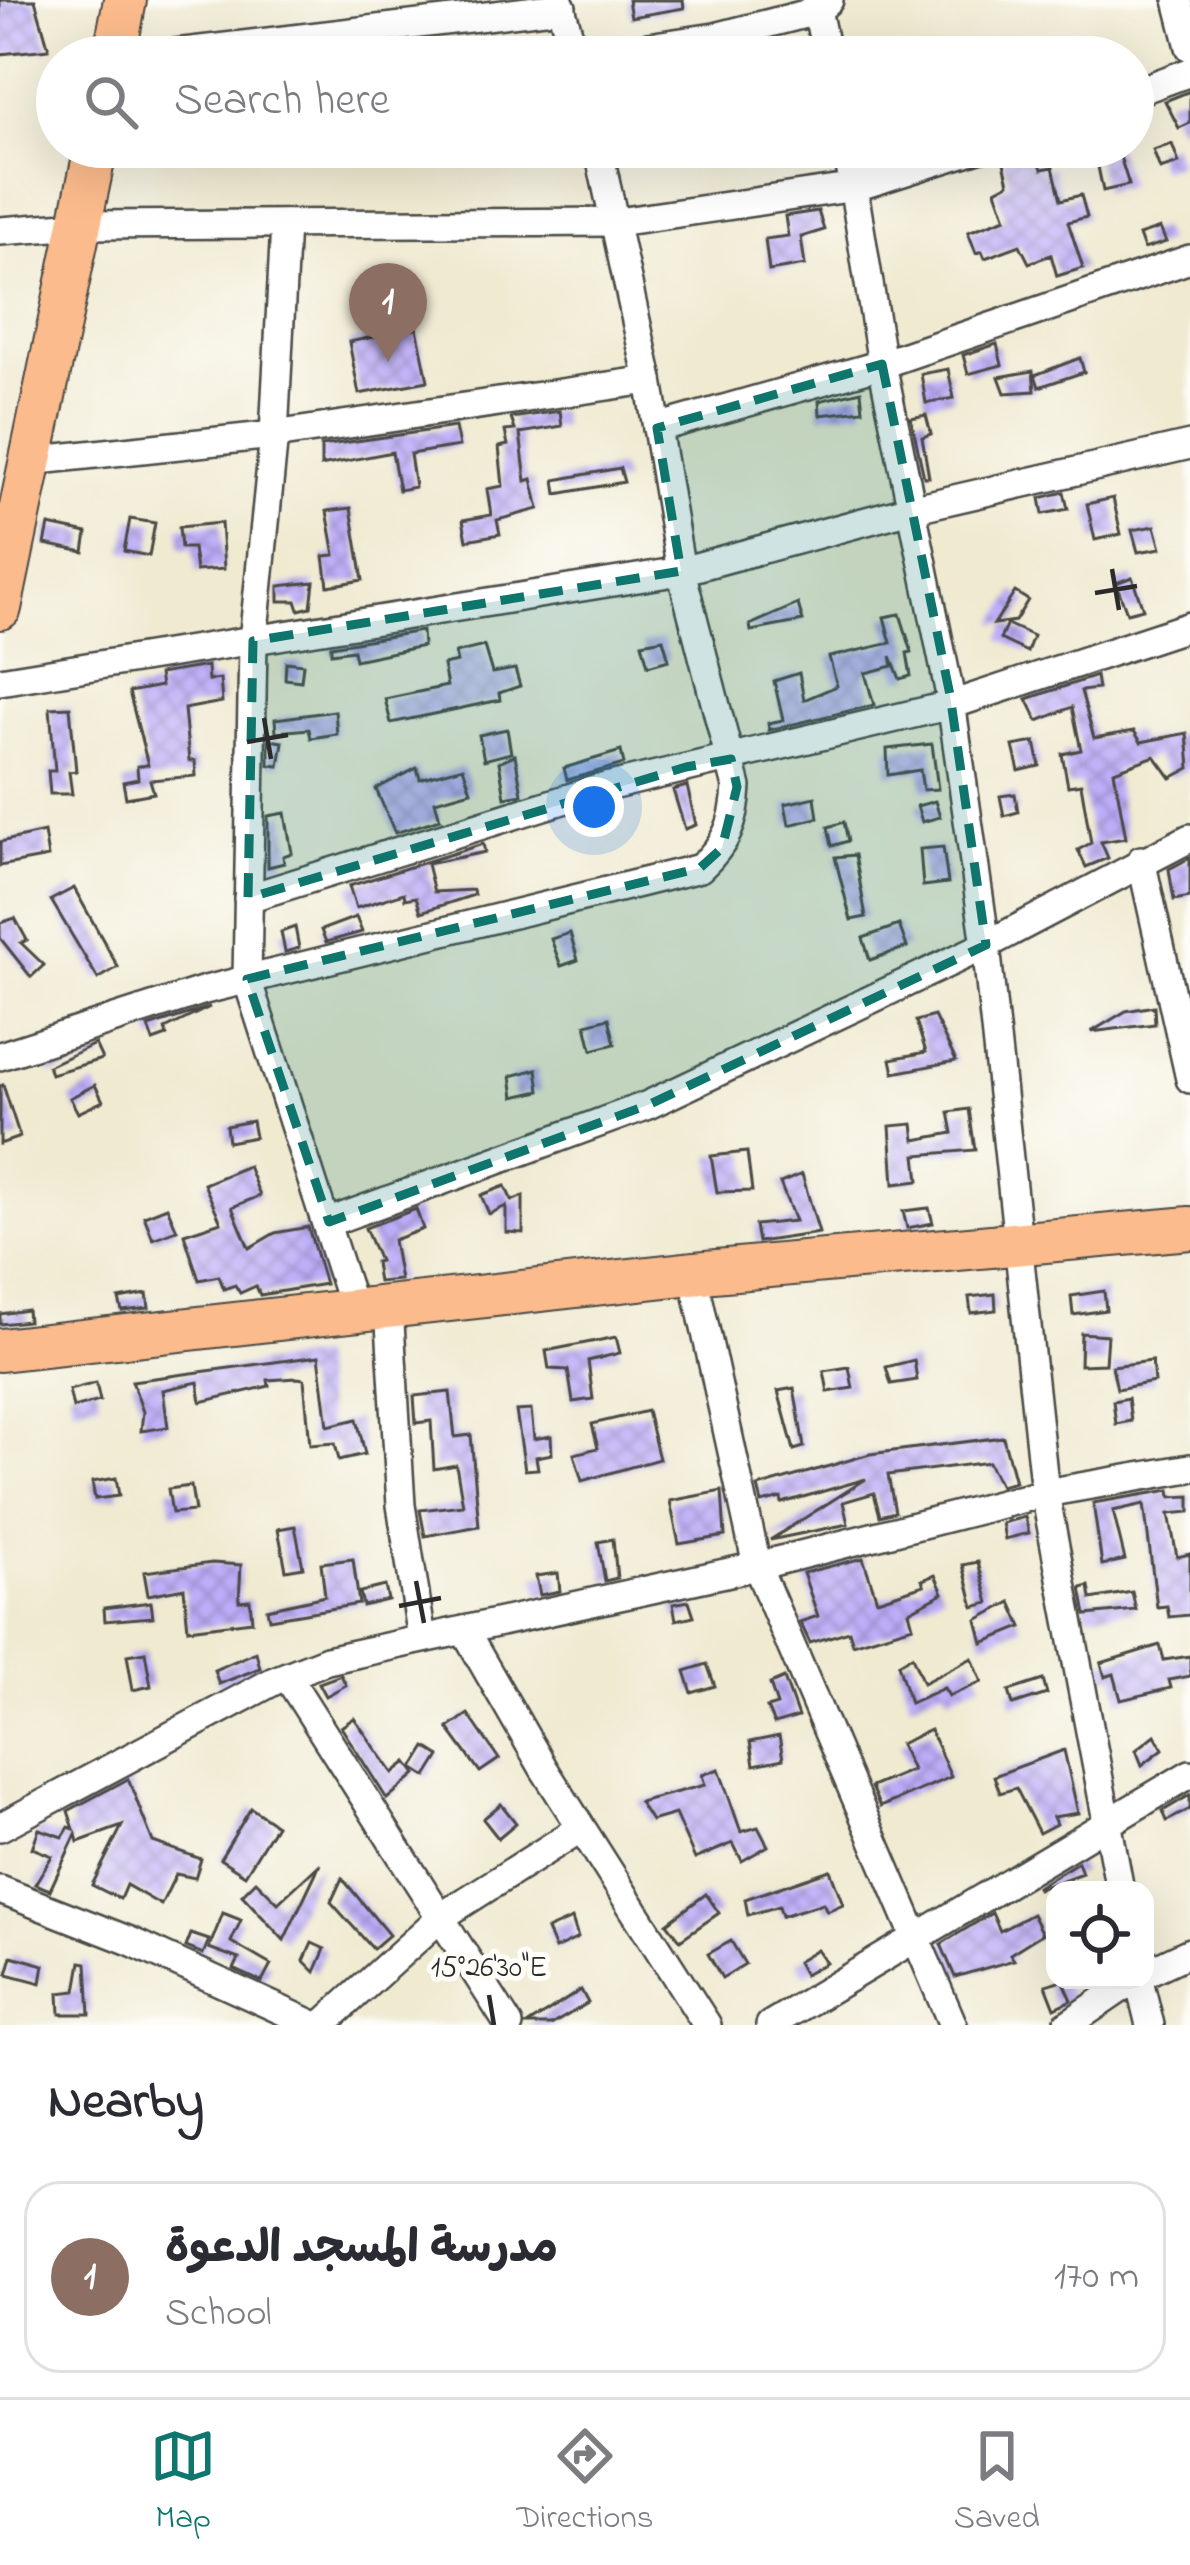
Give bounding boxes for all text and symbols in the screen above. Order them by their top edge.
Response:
search box [36,36,1154,168]
icon: search [78,69,144,135]
text: Search here [174,69,390,135]
pin: 1 [349,263,427,362]
your location [564,777,624,837]
map controls [1046,1881,1154,1989]
button: locate [1046,1881,1154,1989]
text: 15°26'30"E [431,1947,547,1991]
text: Nearby [48,2066,204,2141]
text: مدرسة المسجد الدعوة [165,2217,558,2283]
text: 1 [84,2249,96,2306]
text: 170 m [1054,2249,1139,2306]
text: School [165,2286,272,2343]
tab: Map [150,2423,216,2543]
tab: Directions [516,2423,653,2543]
tab: Saved [954,2423,1040,2543]

